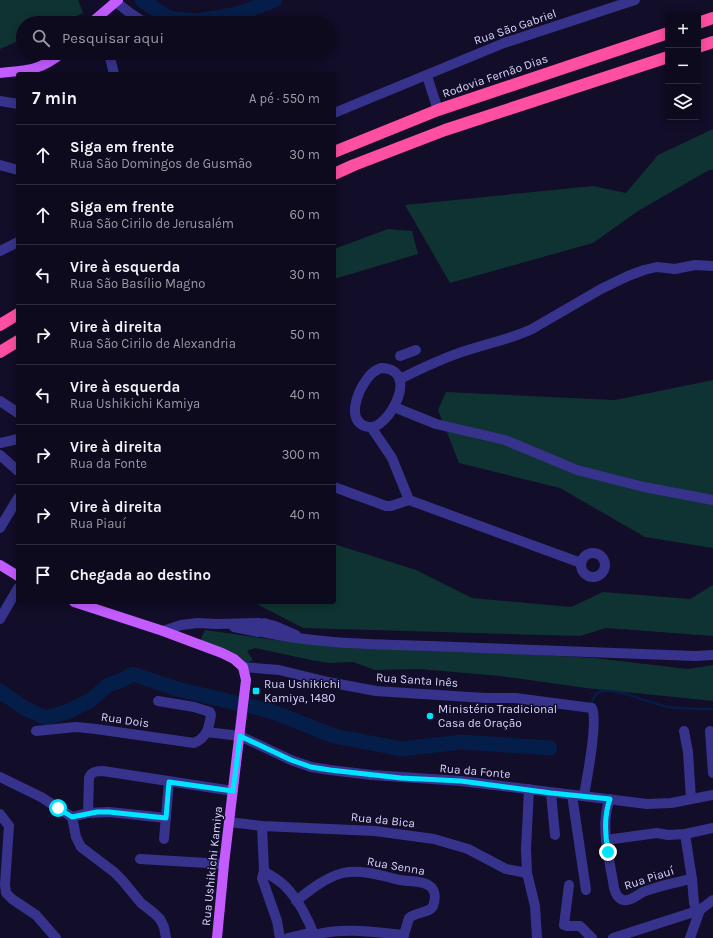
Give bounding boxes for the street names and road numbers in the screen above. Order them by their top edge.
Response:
street label: Rua São Gabriel [472,6,558,48]
street label: Rodovia Fernão Dias [440,51,550,101]
street label: Rua Santa Inês [376,670,458,690]
street label: Rua Dois [100,710,150,730]
street label: Rua da Fonte [439,761,511,781]
street label: Rua Ushikichi Kamiya [199,806,225,926]
street label: Rua da Bica [350,810,416,830]
street label: Rua Senna [366,854,426,878]
street label: Rua Piauí [622,863,676,893]

